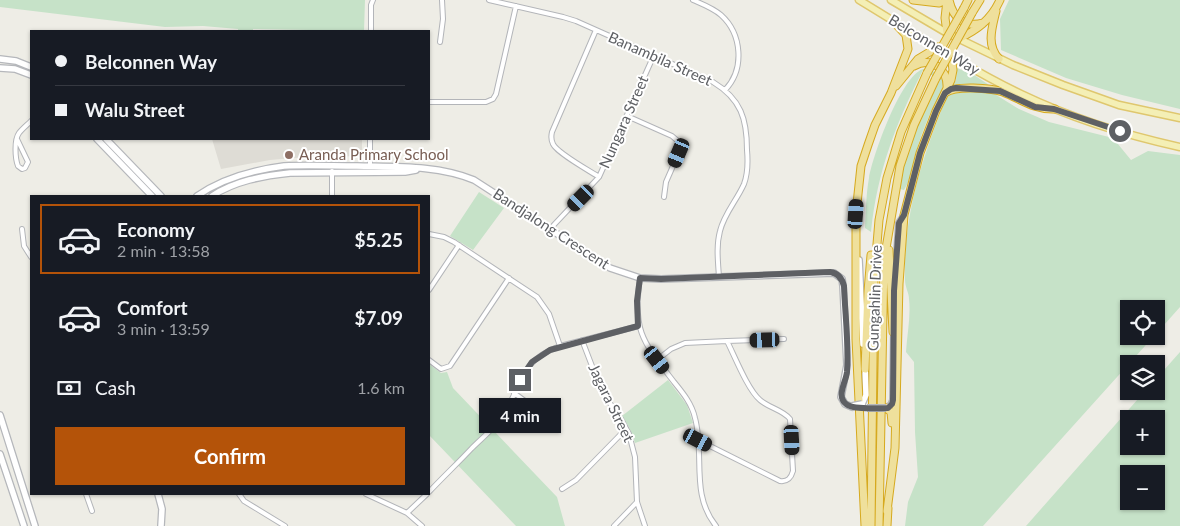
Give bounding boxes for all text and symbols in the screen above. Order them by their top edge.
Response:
street label: Belconnen Way [886,10,983,79]
street label: Banambila Street [606,27,716,89]
text: Belconnen Way [85,50,217,73]
street label: Nungara Street [595,72,652,171]
text: Walu Street [85,98,185,121]
route start [1109,120,1131,142]
car [666,136,691,170]
place label: Aranda Primary School [299,145,449,163]
marker: Aranda Primary School [283,149,295,161]
car [565,182,596,214]
street label: Bandjalong Crescent [490,184,614,273]
car [847,199,864,229]
icon: car [57,217,102,262]
text: Economy [117,218,195,241]
text: $5.25 [354,228,403,251]
text: 2 min · 13:58 [117,241,210,260]
street label: Gungahlin Drive [863,244,885,351]
icon: car [57,295,102,340]
text: Comfort [117,296,188,319]
map controls [1120,300,1165,510]
button: locate [1120,300,1165,345]
text: $7.09 [354,306,403,329]
text: 3 min · 13:59 [117,319,210,338]
car [749,332,780,348]
car [641,344,672,376]
button: layers [1120,355,1165,400]
street label: Jagara Street [585,360,639,445]
route end [509,369,531,391]
icon: cash [55,374,83,402]
text: Cash [95,376,136,399]
text: 1.6 km [357,378,405,397]
callout: 4 min [479,398,561,432]
text: 4 min [500,406,540,425]
button: + [1120,410,1165,455]
car [783,425,800,455]
button: Confirm [55,427,405,485]
car [681,427,714,453]
button: − [1120,465,1165,510]

